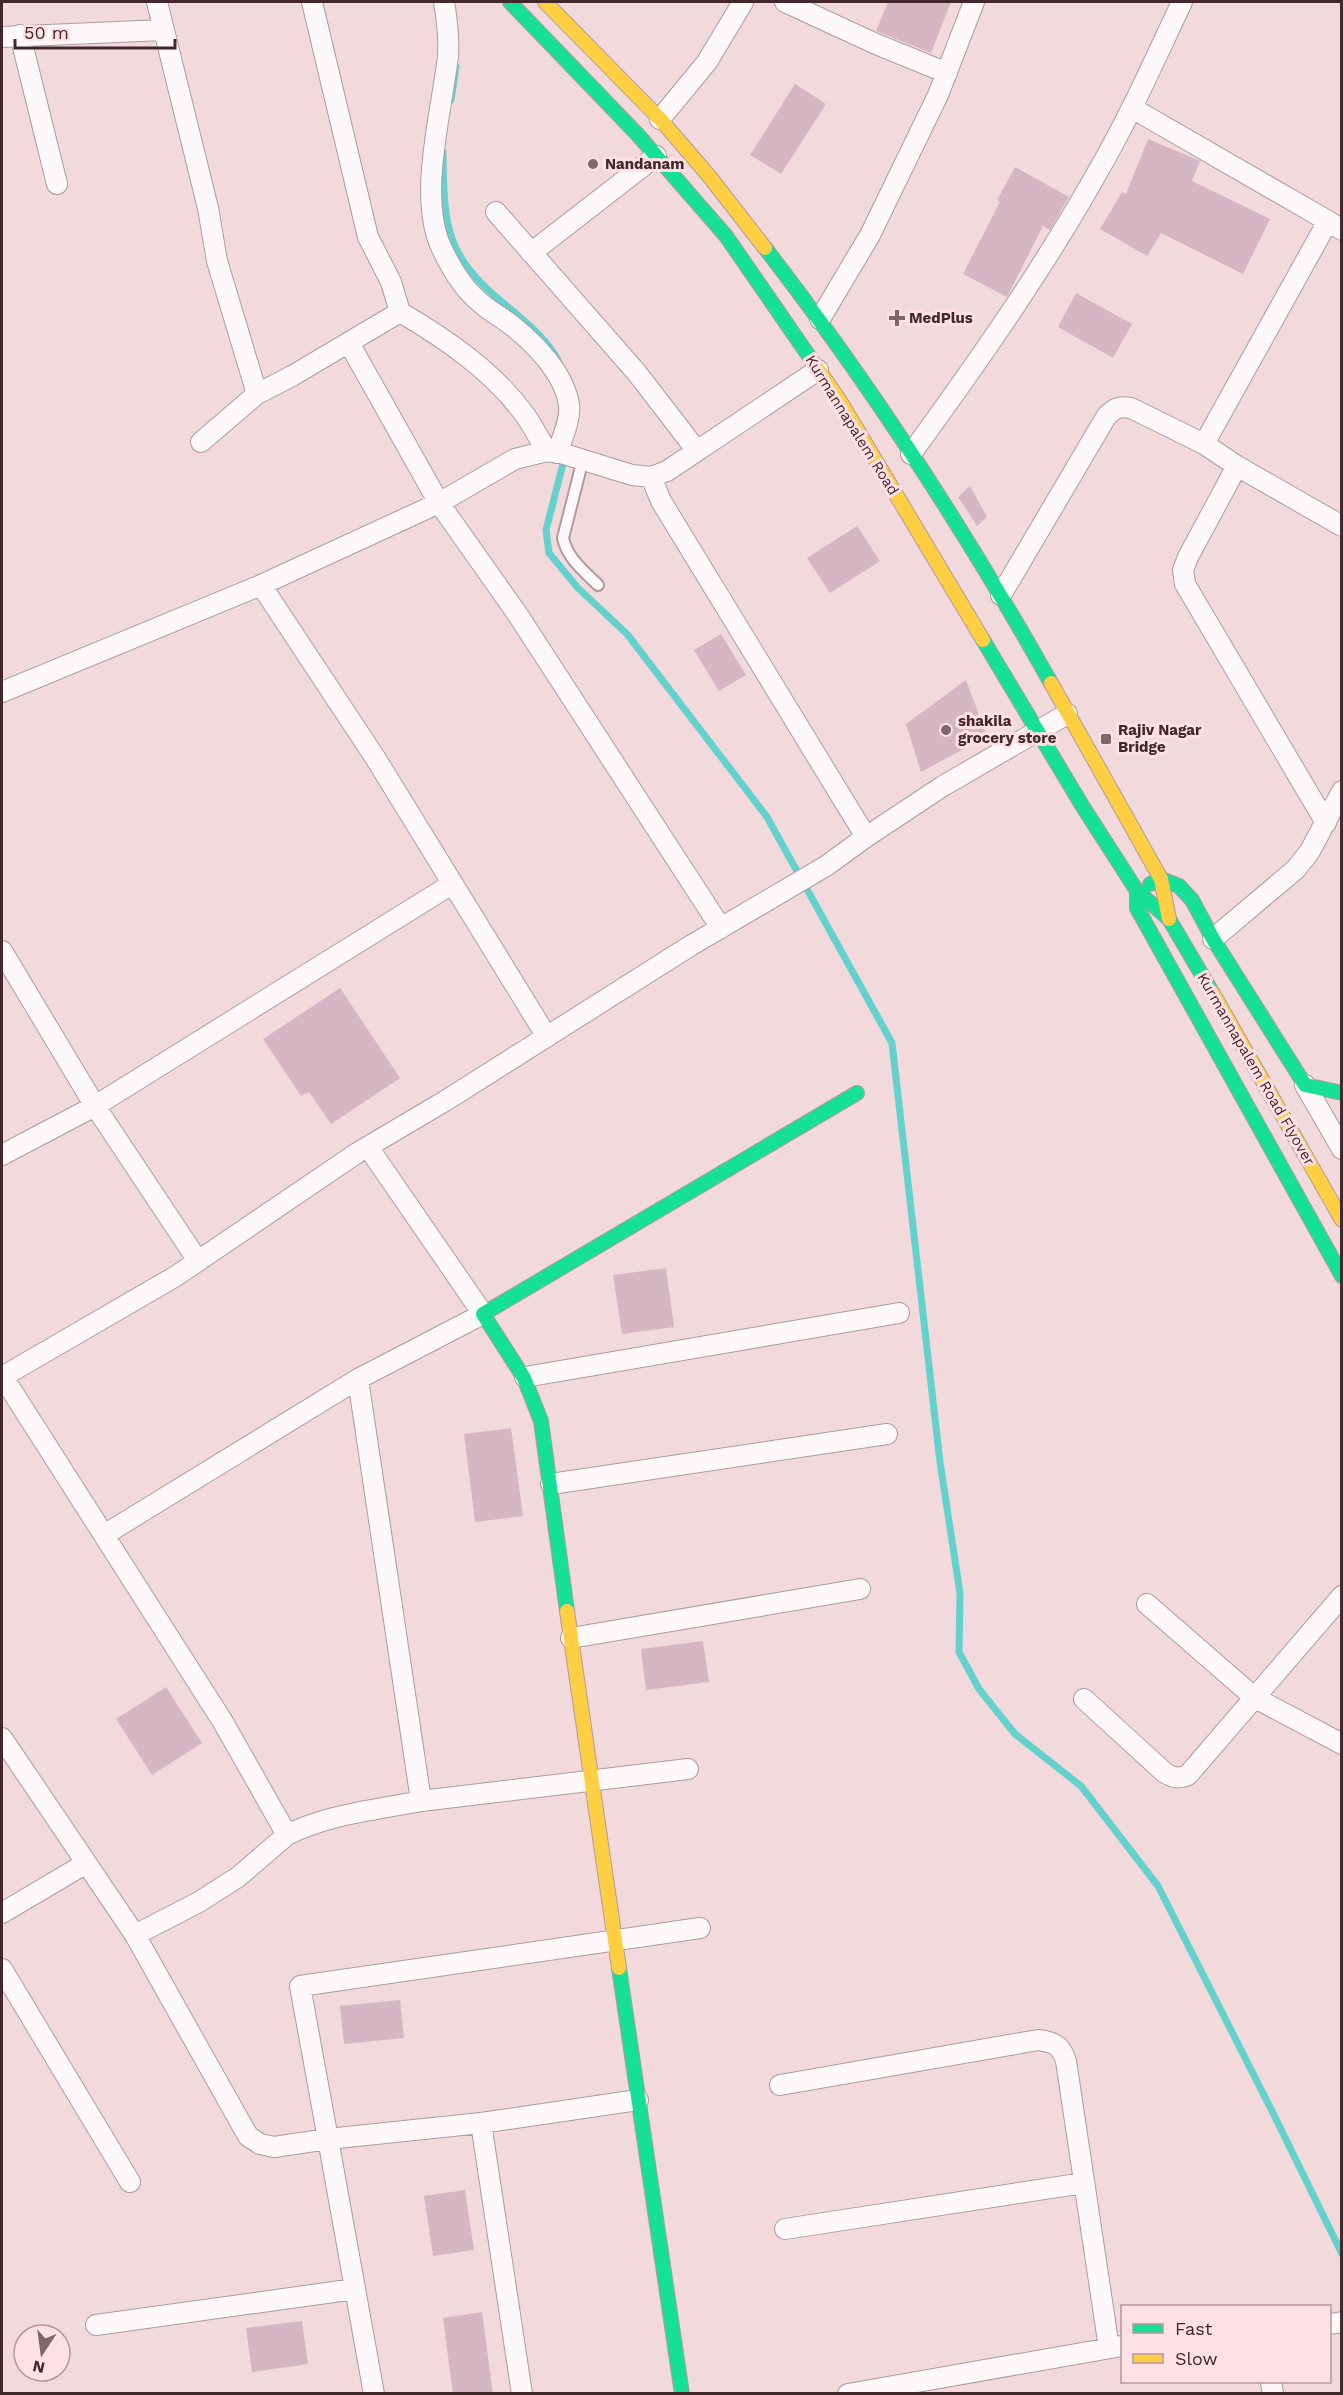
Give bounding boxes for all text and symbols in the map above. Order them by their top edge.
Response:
scale bar [15,12,176,50]
text: 50 m [24,22,69,43]
place label: Nandanam [605,155,684,173]
marker: Nandanam [586,157,600,171]
place label: MedPlus [909,309,973,327]
marker: MedPlus [890,311,904,325]
street label: Kurmannapalem Road [801,352,903,498]
place label: shakila grocery store [958,712,1057,747]
place label: Rajiv Nagar Bridge [1118,721,1202,756]
marker: shakila grocery store [939,723,953,737]
marker: Rajiv Nagar Bridge [1099,732,1113,746]
street label: Kurmannapalem Road Flyover [1193,969,1319,1169]
legend [1121,2305,1331,2383]
text: Fast [1175,2318,1213,2339]
north arrow [12,2323,72,2383]
text: Slow [1175,2348,1218,2369]
text: N [31,2357,47,2378]

